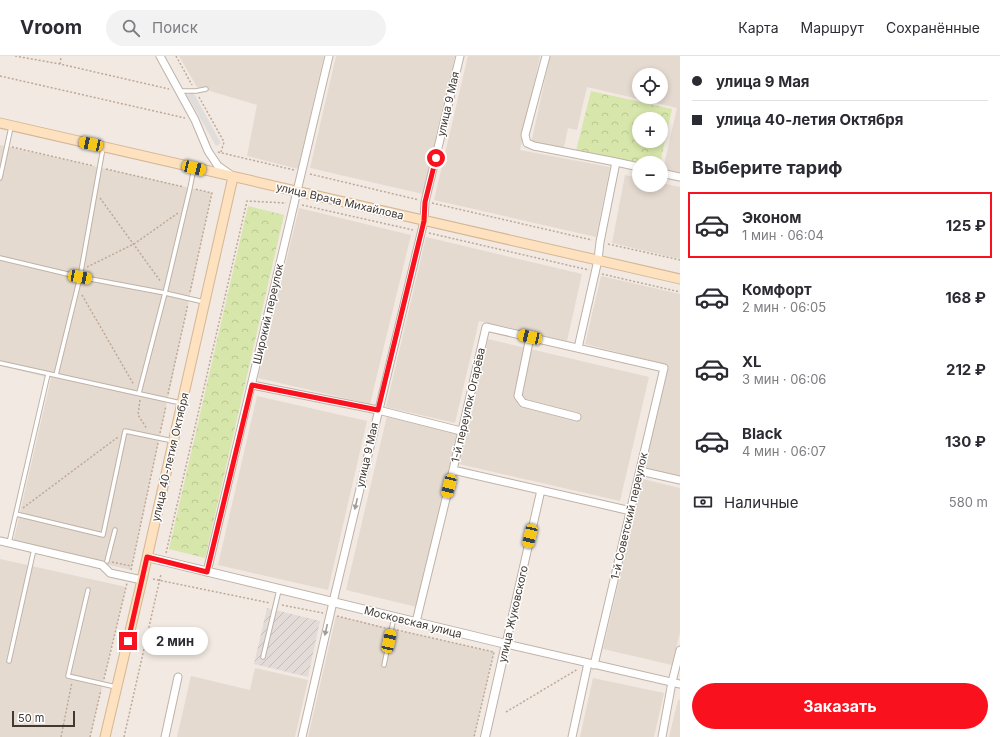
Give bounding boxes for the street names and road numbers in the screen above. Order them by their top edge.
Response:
street label: улица 9 Мая [434,70,462,138]
street label: улица Врача Михайлова [275,179,405,223]
street label: Широкий переулок [250,262,286,366]
street label: 1-й переулок Огарёва [448,346,488,464]
street label: улица 40-летия Октября [148,391,192,523]
street label: улица 9 Мая [353,421,381,489]
street label: 1-й Советский переулок [608,451,650,581]
street label: улица Жуковского [495,564,531,664]
street label: Московская улица [363,603,463,641]

